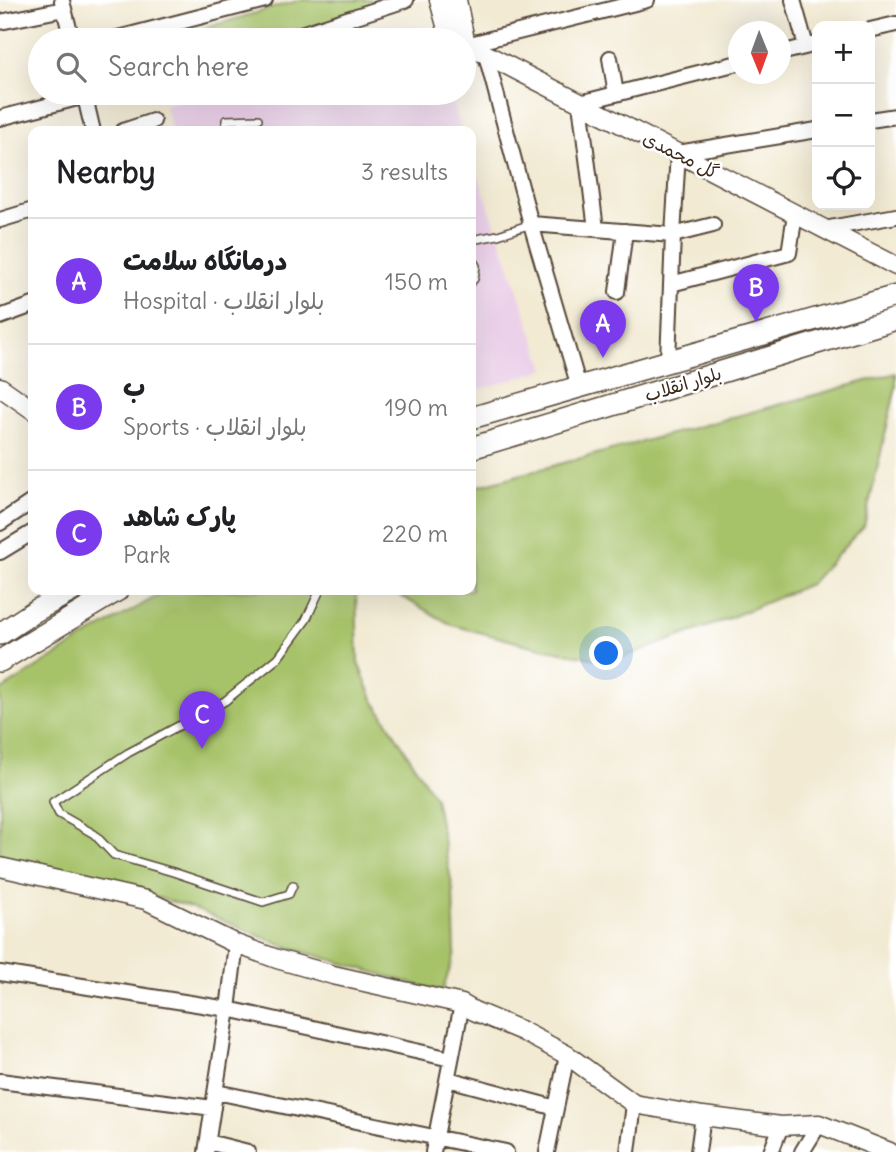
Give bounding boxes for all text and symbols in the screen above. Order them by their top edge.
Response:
north arrow [728,21,791,84]
map controls [812,21,875,210]
button: + [812,21,875,84]
search box [28,28,476,105]
icon: search [52,48,90,86]
text: Search here [108,50,249,83]
button: − [812,84,875,147]
street label: گل محمدی [639,126,723,184]
button: locate [812,147,875,210]
text: Nearby [56,153,156,191]
text: 3 results [361,157,448,186]
text: درمانگاه سلامت [123,244,287,277]
pin: B [733,264,779,322]
text: A [72,267,86,296]
text: 150 m [385,267,448,296]
text: Hospital · بلوار انقلاب [123,286,324,315]
pin: A [580,300,626,358]
street label: بلوار انقلاب [642,361,724,407]
text: ب [123,370,145,403]
text: B [71,393,87,422]
text: 190 m [385,393,448,422]
text: Sports · بلوار انقلاب [123,412,307,441]
text: پارک شاهد [123,500,236,533]
text: C [71,519,87,548]
text: 220 m [382,519,448,548]
text: Park [123,540,171,569]
your location [589,636,623,670]
pin: C [179,691,225,749]

